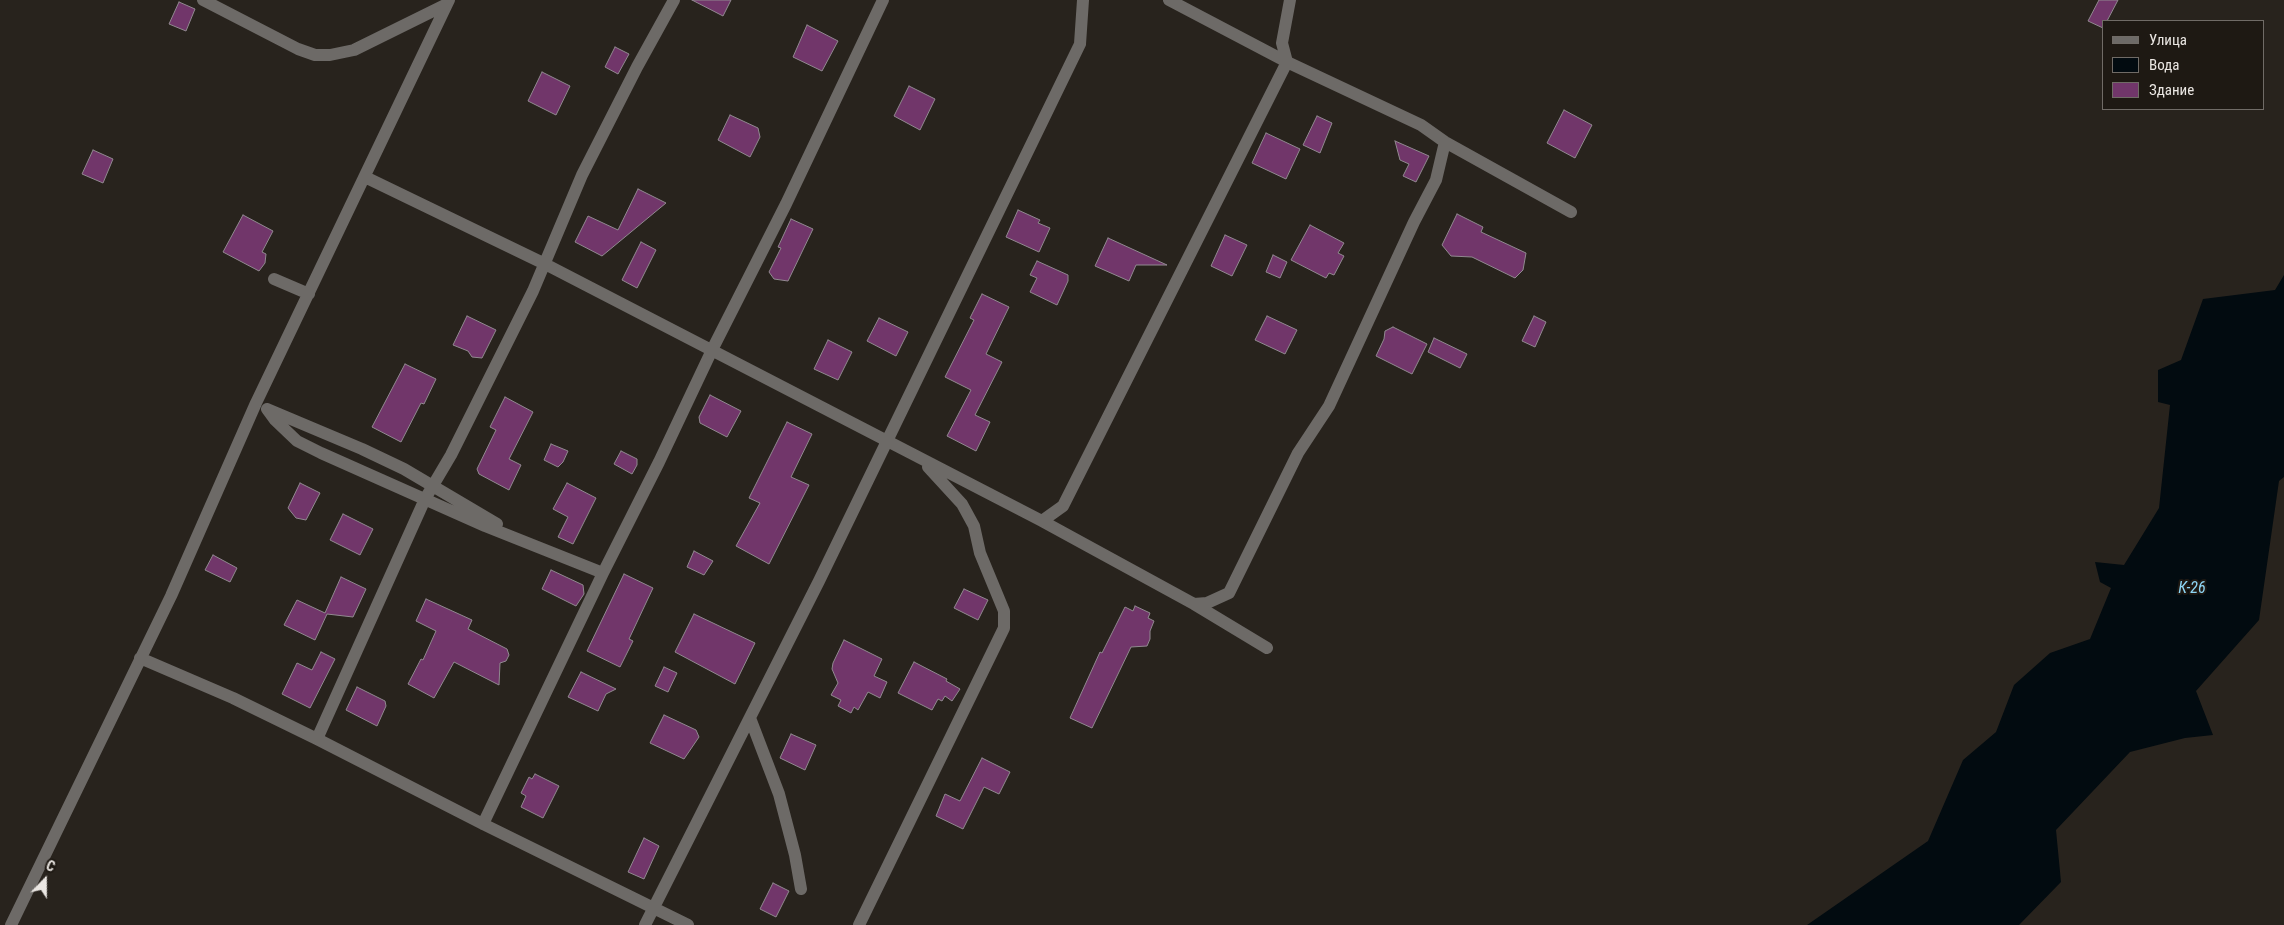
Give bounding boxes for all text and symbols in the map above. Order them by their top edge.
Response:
legend [2102,20,2264,110]
text: Улица [2149,31,2187,49]
text: Вода [2149,56,2179,74]
text: Здание [2149,81,2194,99]
water label: К-26 [2178,579,2206,599]
north arrow [20,855,70,905]
text: С [44,857,57,875]

